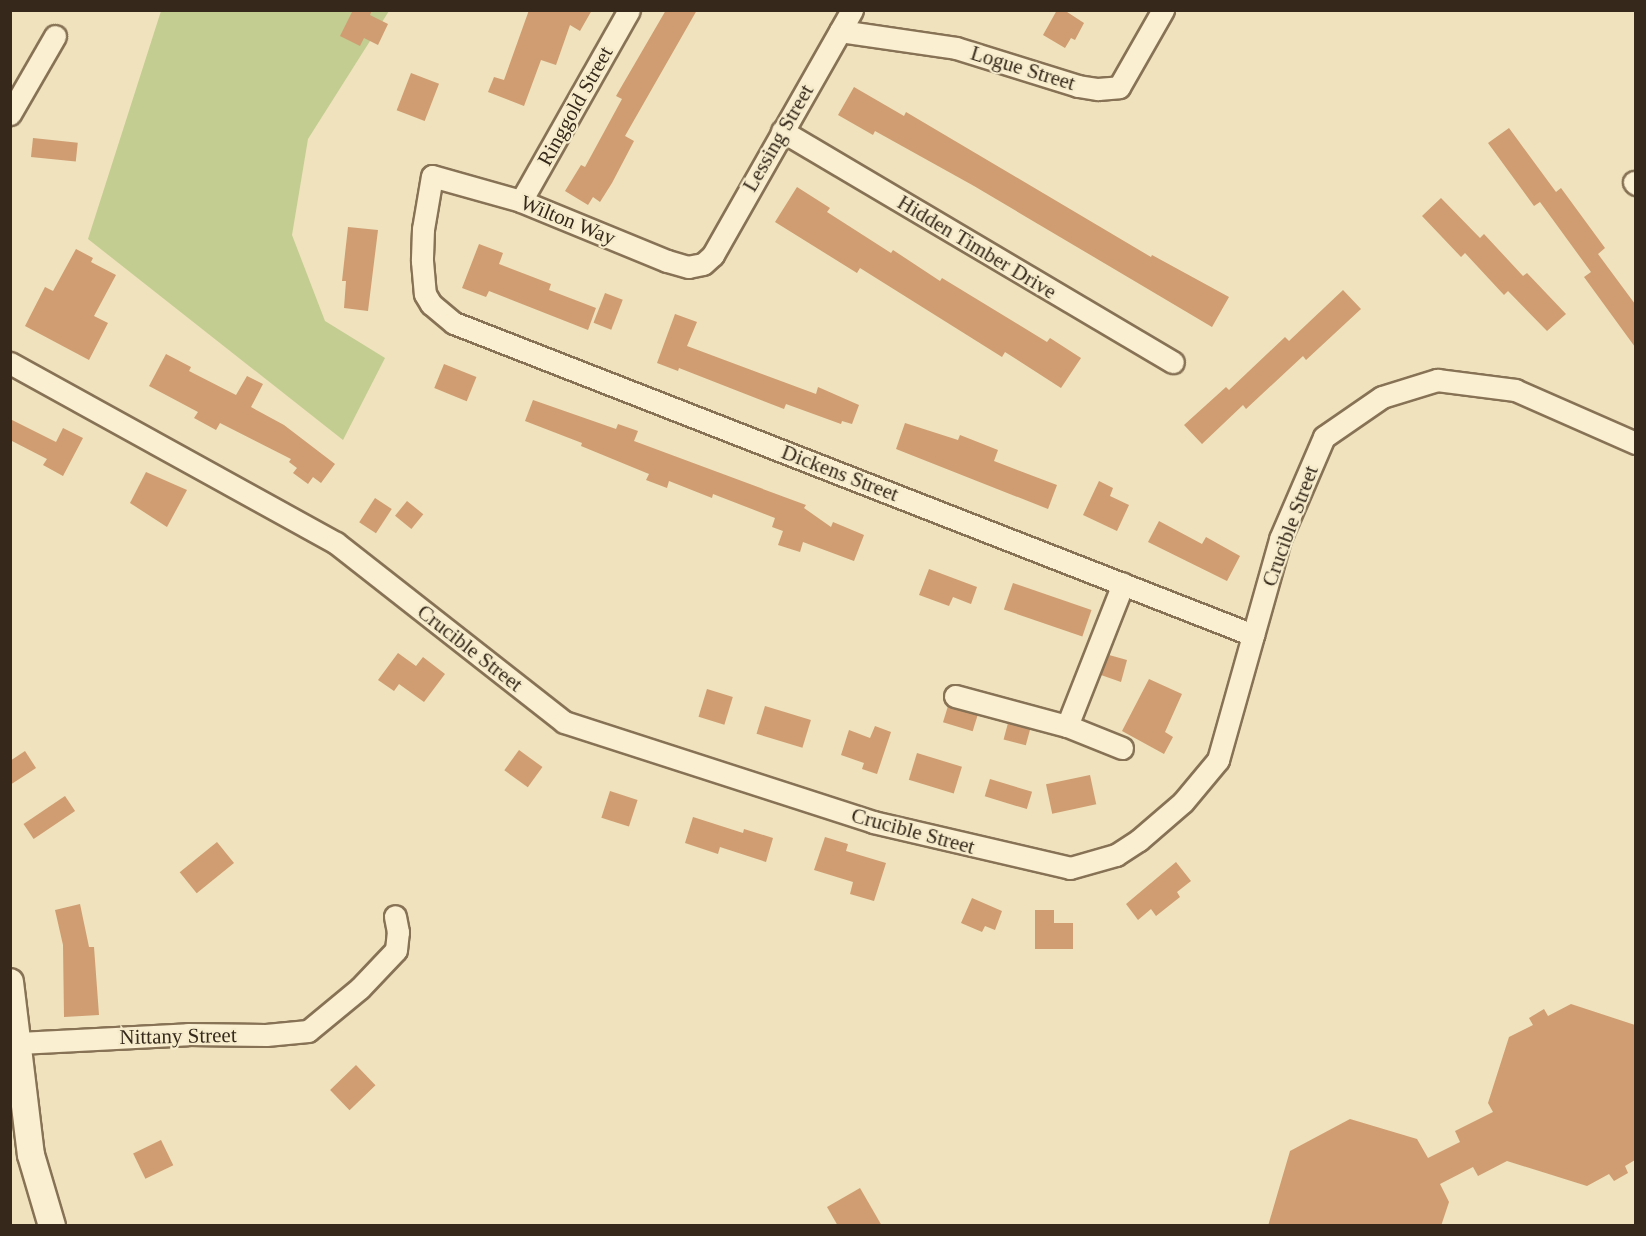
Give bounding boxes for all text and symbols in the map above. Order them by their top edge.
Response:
street label: Logue Street [968,40,1078,96]
street label: Ringgold Street [532,42,618,170]
street label: Lessing Street [737,80,819,196]
street label: Wilton Way [517,189,619,251]
street label: Hidden Timber Drive [893,190,1061,304]
street label: Dickens Street [778,439,902,507]
street label: Crucible Street [1257,462,1323,590]
street label: Crucible Street [412,599,528,697]
street label: Crucible Street [849,802,977,860]
street label: Nittany Street [119,1022,237,1050]

